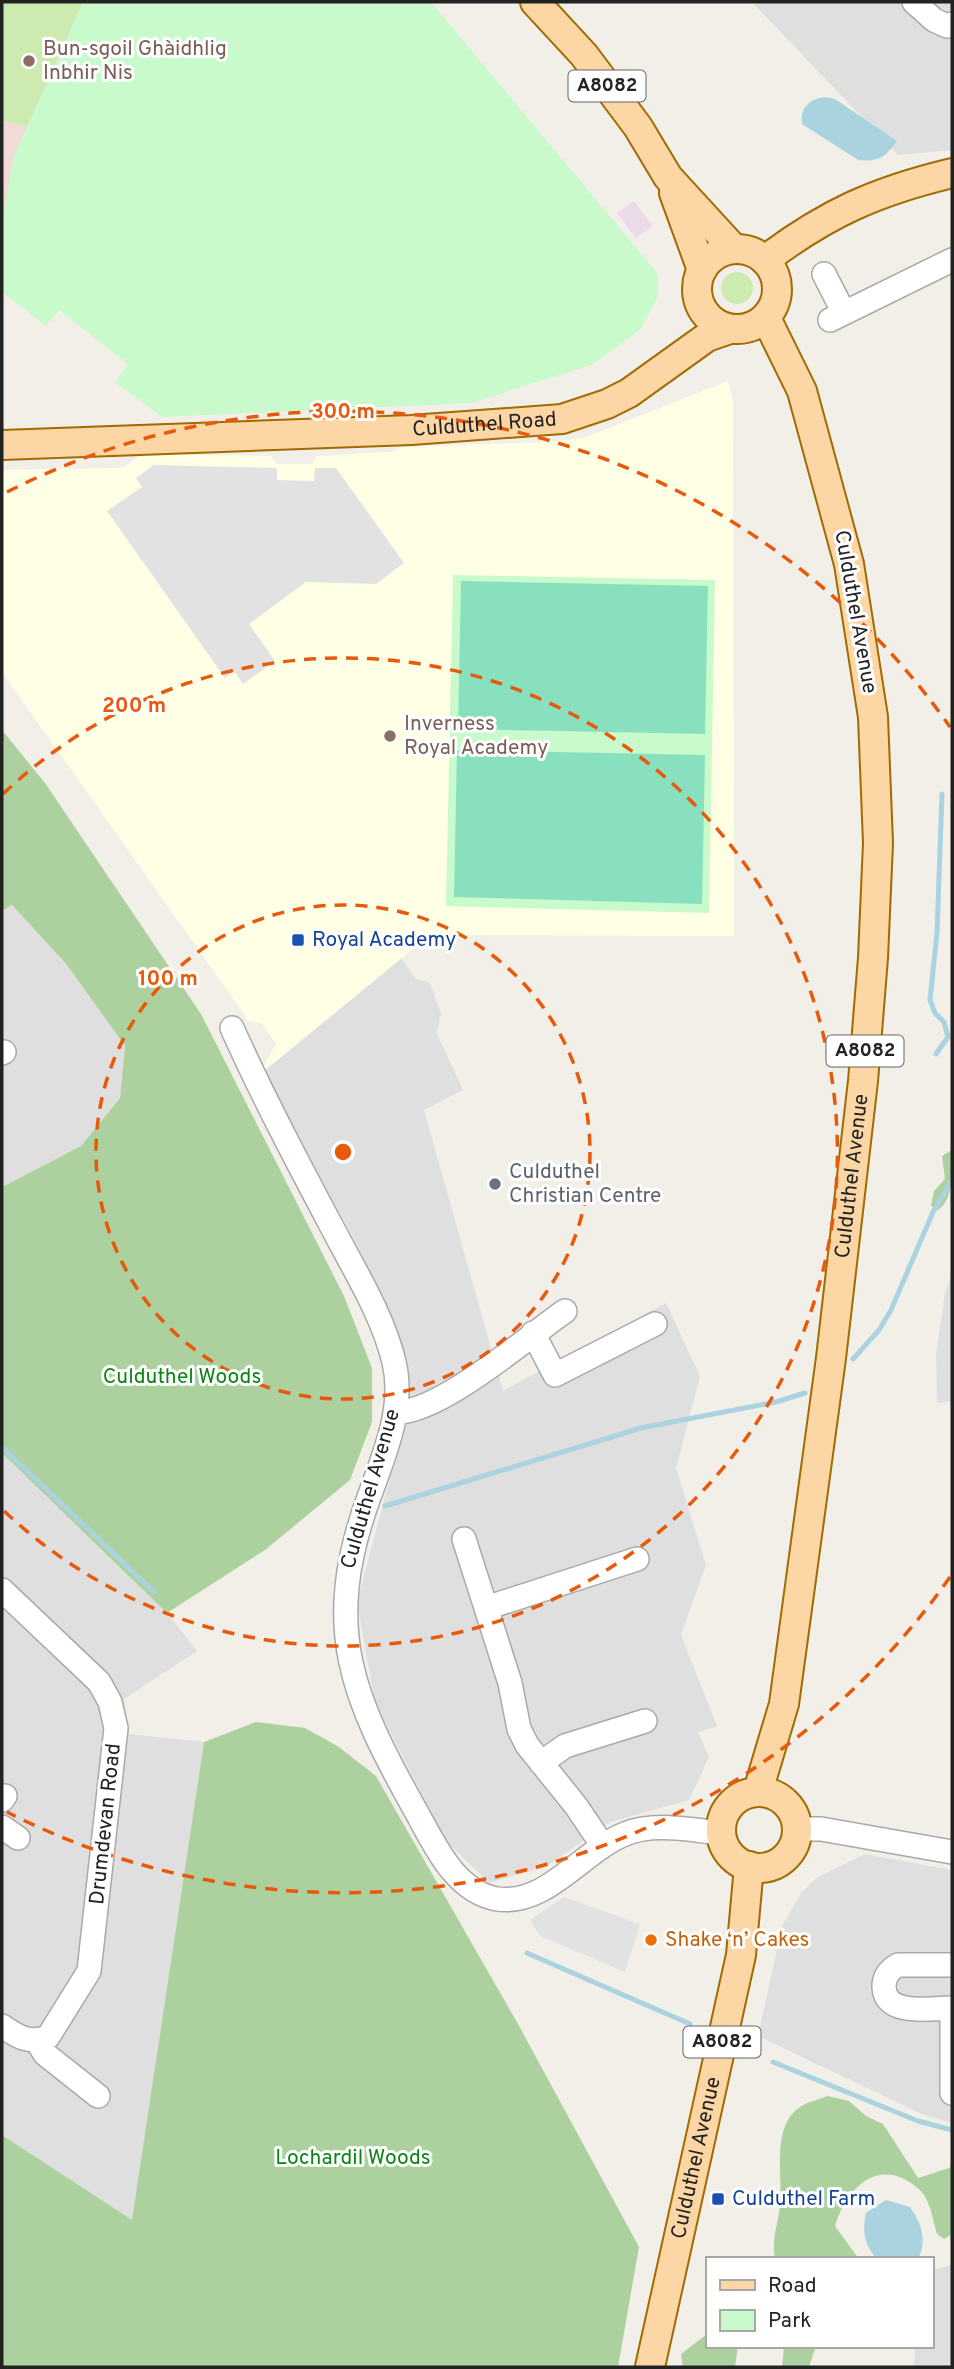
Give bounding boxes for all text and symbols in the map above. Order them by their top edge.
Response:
place label: Bun-sgoil Ghàidhlig Inbhir Nis [43,36,227,87]
marker: Bun-sgoil Ghàidhlig Inbhir Nis [21,53,37,69]
road number: A8082 [568,71,646,102]
text: 300 m [311,399,375,426]
street label: Culduthel Road [411,406,558,443]
street label: Culduthel Avenue [827,528,883,696]
text: 200 m [102,693,166,720]
place label: Inverness Royal Academy [404,711,548,762]
marker: Inverness Royal Academy [382,728,398,744]
place label: Royal Academy [312,927,456,954]
marker: Royal Academy [290,932,306,948]
text: 100 m [138,966,198,993]
road number: A8082 [826,1036,903,1066]
street label: Culduthel Avenue [829,1092,875,1260]
centre of rings [331,1140,355,1164]
place label: Culduthel Christian Centre [509,1159,661,1210]
marker: Culduthel Christian Centre [487,1176,503,1192]
park label: Culduthel Woods [103,1364,261,1391]
street label: Culduthel Avenue [335,1406,407,1572]
street label: Drumdevan Road [84,1742,128,1906]
place label: Shake ‘n’ Cakes [665,1927,809,1954]
marker: Shake ‘n’ Cakes [643,1932,659,1948]
road number: A8082 [684,2026,760,2058]
street label: Culduthel Avenue [665,2074,727,2242]
park label: Lochardil Woods [275,2145,431,2172]
place label: Culduthel Farm [732,2186,875,2213]
marker: Culduthel Farm [710,2191,726,2207]
legend [706,2257,933,2348]
text: Road [768,2273,817,2300]
text: Park [768,2308,811,2335]

